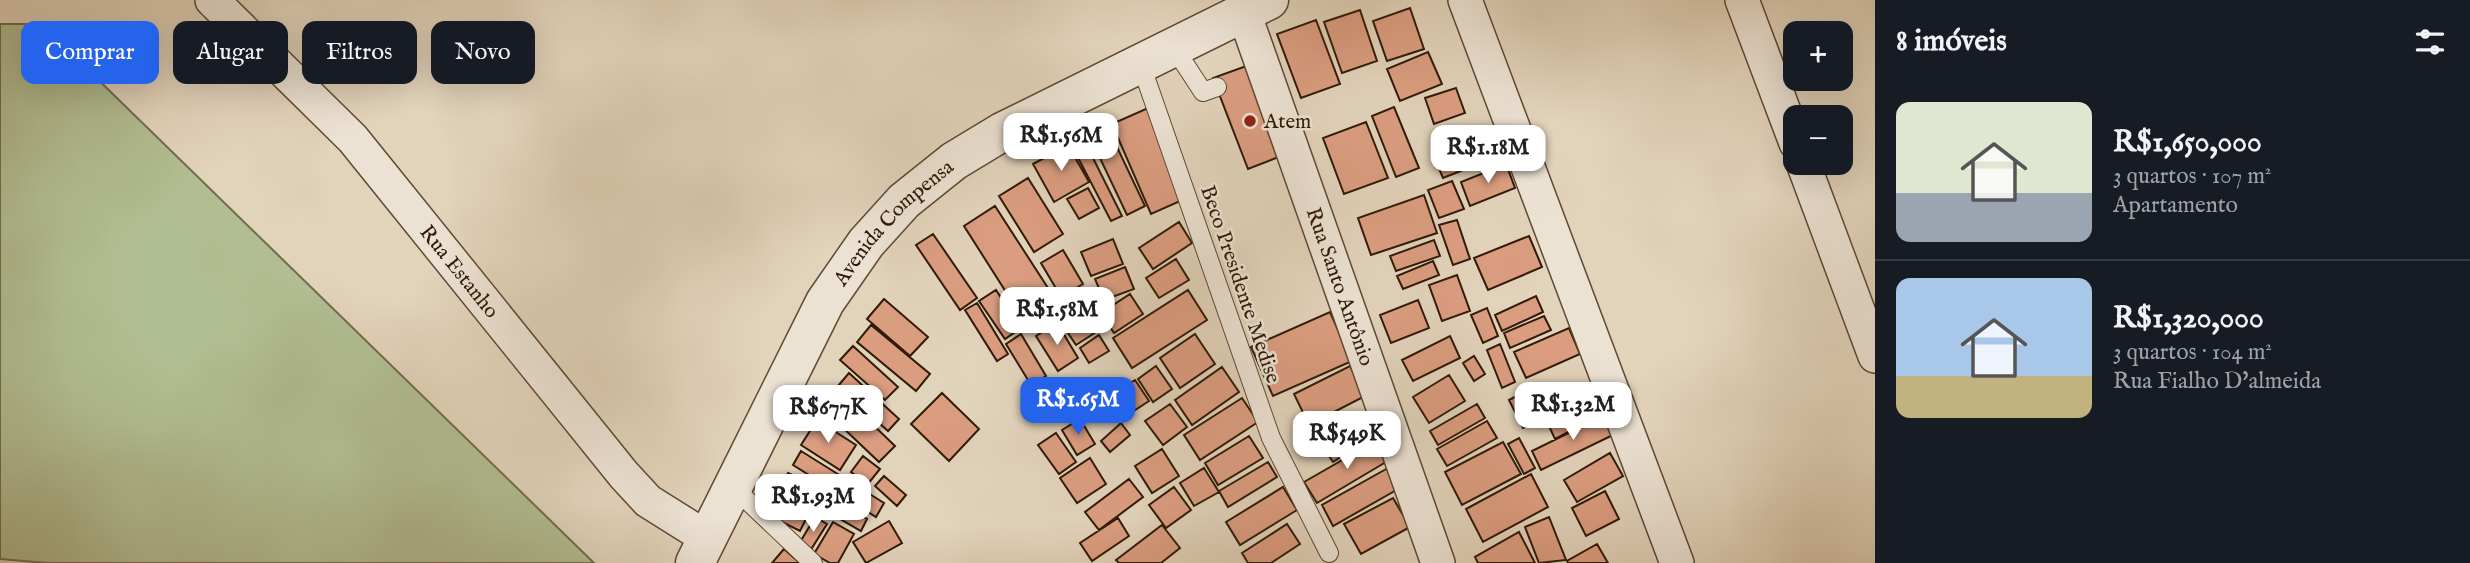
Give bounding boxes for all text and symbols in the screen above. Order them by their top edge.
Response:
chip: Comprar [21,21,159,84]
chip: Alugar [173,21,288,84]
chip: Filtros [302,21,417,84]
chip: Novo [431,21,535,84]
map controls [1783,21,1853,175]
button: + [1783,21,1853,91]
text: 8 imóveis [1896,23,2007,61]
icon: filters [2411,23,2449,61]
button: − [1783,105,1853,175]
place label: Atem [1263,109,1311,136]
marker: Atem [1242,113,1258,129]
pin: R$1.56M [996,114,1126,173]
text: R$1.56M [1019,121,1103,150]
text: R$1,650,000 [2113,124,2262,162]
pin: R$1.18M [1423,125,1553,185]
icon: home [1952,130,2036,214]
text: R$1.18M [1447,133,1529,162]
street label: Avenida Compensa [828,154,961,293]
text: 3 quartos · 107 m² [2113,162,2271,191]
street label: Beco Presidente Medise [1193,182,1286,387]
text: Apartamento [2113,191,2238,220]
street label: Rua Santo Antônio [1299,204,1379,370]
street label: Rua Estanho [413,220,504,324]
pin: R$1.58M [992,288,1122,347]
text: R$1.58M [1016,295,1098,324]
text: R$1,320,000 [2113,300,2264,338]
icon: home [1952,306,2036,390]
text: 3 quartos · 104 m² [2113,338,2272,367]
text: Rua Fialho D'almeida [2113,367,2321,396]
pin: R$1.65M [1013,378,1143,437]
pin: R$1.32M [1508,382,1638,442]
text: R$1.65M [1036,385,1120,414]
pin: R$677K [771,386,885,445]
text: R$1.32M [1531,390,1615,419]
text: R$677K [789,393,867,422]
pin: R$549K [1290,412,1404,471]
text: R$549K [1309,419,1385,448]
pin: R$1.93M [748,475,878,534]
text: R$1.93M [771,482,855,511]

